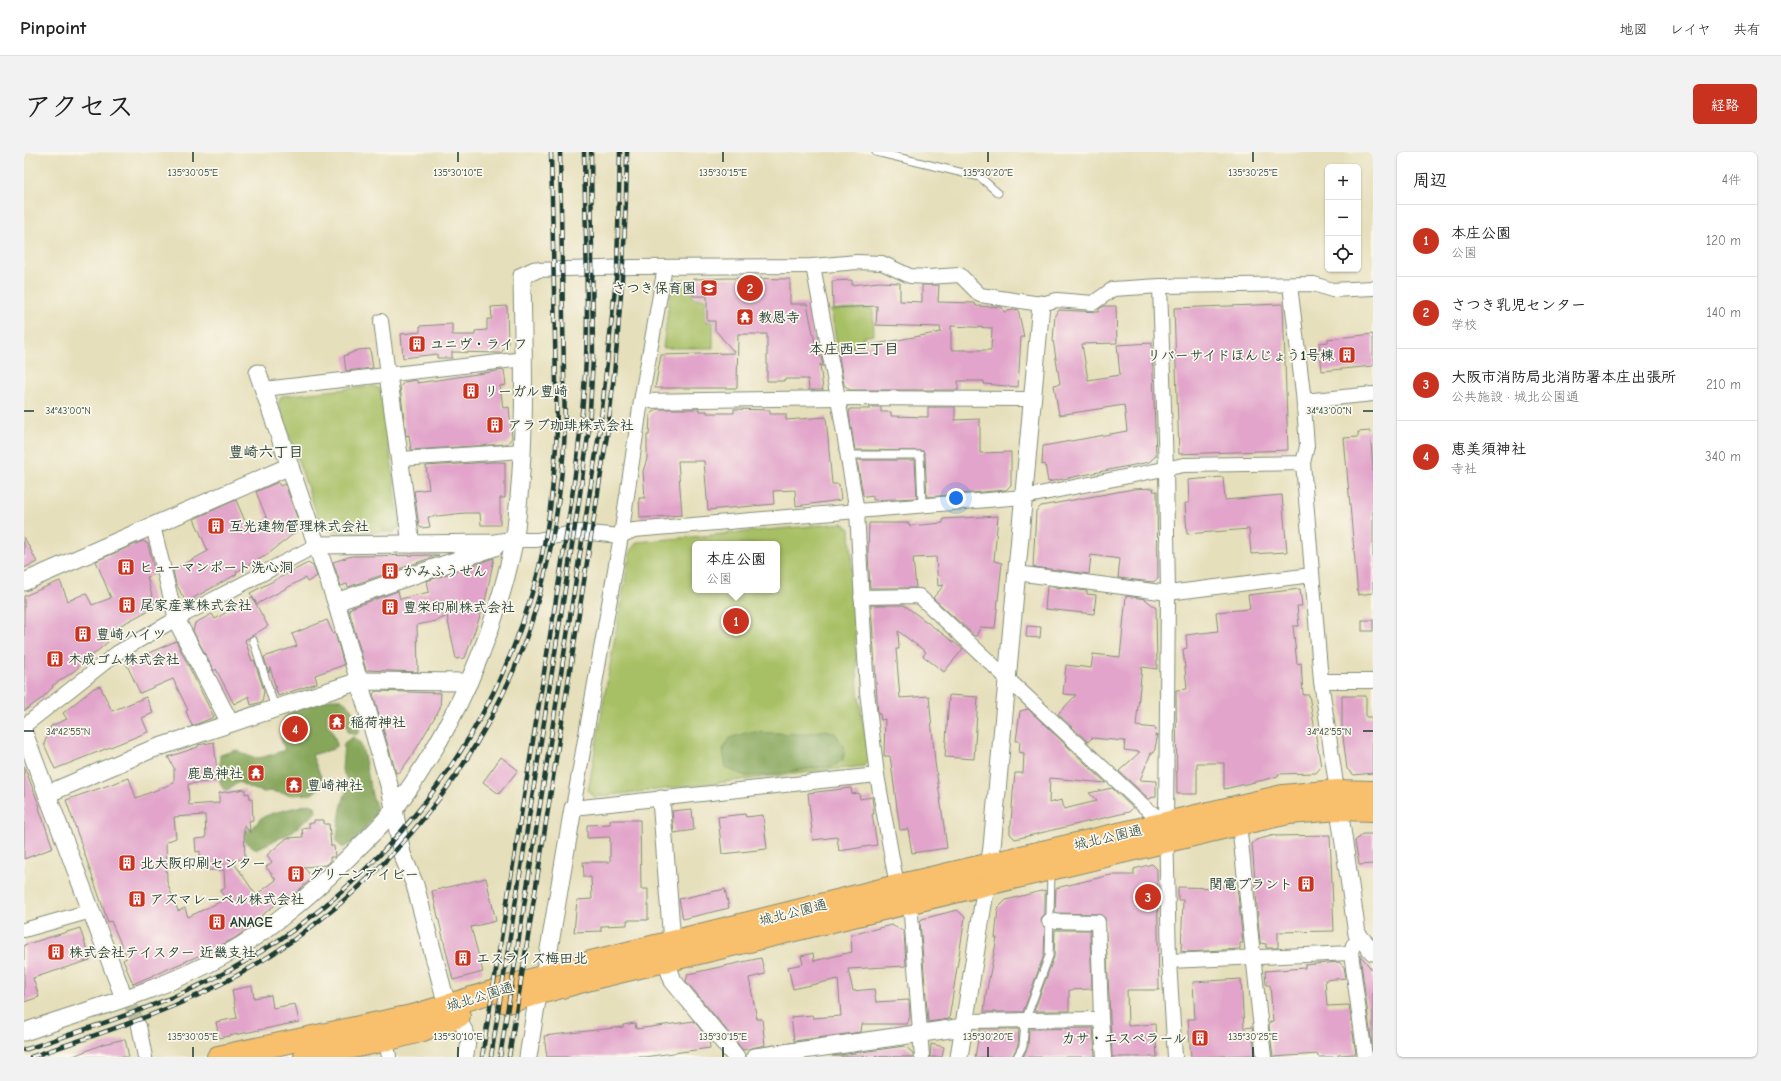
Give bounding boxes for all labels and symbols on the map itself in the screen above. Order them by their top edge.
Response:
text: 135°30'05"E [168,167,218,179]
text: 135°30'10"E [434,167,482,179]
text: 135°30'15"E [699,167,747,179]
text: 135°30'20"E [963,167,1013,179]
text: 135°30'25"E [1228,167,1278,179]
pin: 2 [737,273,763,303]
school or university icon: さつき保育園 [699,278,719,298]
place label: さつき保育園 [612,280,696,297]
temple icon: 教恩寺 [735,307,755,327]
place label: 教恩寺 [758,309,800,326]
building icon: ユニヴ・ライフ [407,334,427,354]
place label: ユニヴ・ライフ [430,336,528,353]
district label: 本庄西三丁目 [809,340,899,358]
building icon: リバーサイドほんじょう1号棟 [1337,345,1357,365]
place label: リバーサイドほんじょう1号棟 [1147,347,1335,364]
building icon: リーガル豊崎 [461,381,481,401]
place label: リーガル豊崎 [484,383,568,400]
text: 34°43'00"N [45,405,91,417]
text: 34°43'00"N [1306,405,1352,417]
building icon: アラブ珈琲株式会社 [485,415,505,435]
place label: アラブ珈琲株式会社 [508,417,634,434]
district label: 豊崎六丁目 [228,443,304,461]
your location [946,488,966,508]
building icon: 互光建物管理株式会社 [206,516,226,536]
place label: 互光建物管理株式会社 [229,518,369,535]
building icon: ヒューマンポート洗心洞 [116,557,136,577]
place label: ヒューマンポート洗心洞 [139,559,293,576]
building icon: かみふうせん [380,561,400,581]
place label: かみふうせん [403,563,487,580]
building icon: 尾家産業株式会社 [117,595,137,615]
place label: 尾家産業株式会社 [140,597,252,614]
building icon: 豊栄印刷株式会社 [380,597,400,617]
place label: 豊栄印刷株式会社 [403,599,515,616]
pin: 1 [723,606,749,636]
building icon: 豊崎ハイツ [73,624,93,644]
place label: 豊崎ハイツ [96,626,166,643]
building icon: 木成ゴム株式会社 [45,649,65,669]
place label: 木成ゴム株式会社 [68,651,180,668]
temple icon: 稲荷神社 [327,712,347,732]
pin: 4 [282,714,308,744]
place label: 稲荷神社 [350,714,406,731]
text: 34°42'55"N [46,726,90,738]
text: 34°42'55"N [1307,726,1351,738]
temple icon: 鹿島神社 [246,763,266,783]
place label: 鹿島神社 [187,765,243,782]
temple icon: 豊崎神社 [284,775,304,795]
place label: 豊崎神社 [307,777,363,794]
street label: 城北公園通 [1072,821,1144,854]
building icon: 北大阪印刷センター [117,853,137,873]
place label: 北大阪印刷センター [140,855,266,872]
building icon: グリーンアイビー [286,864,306,884]
place label: グリーンアイビー [309,866,419,883]
building icon: 関電プラント [1296,874,1316,894]
place label: 関電プラント [1209,876,1293,893]
pin: 3 [1135,882,1161,912]
building icon: アズマレーベル株式会社 [127,889,147,909]
place label: アズマレーベル株式会社 [150,891,305,908]
street label: 城北公園通 [757,896,829,929]
building icon: ANAGE [207,912,227,932]
place label: ANAGE [230,914,273,931]
building icon: 株式会社テイスター 近畿支社 [46,942,66,962]
place label: 株式会社テイスター 近畿支社 [69,944,256,961]
building icon: エスライズ梅田北 [453,948,473,968]
place label: エスライズ梅田北 [476,950,587,967]
street label: 城北公園通 [444,978,516,1015]
building icon: カサ・エスペラール [1190,1028,1210,1048]
place label: カサ・エスペラール [1062,1030,1187,1047]
text: 135°30'05"E [168,1031,218,1043]
text: 135°30'10"E [434,1031,482,1043]
text: 135°30'15"E [699,1031,747,1043]
text: 135°30'20"E [963,1031,1013,1043]
text: 135°30'25"E [1228,1031,1278,1043]

